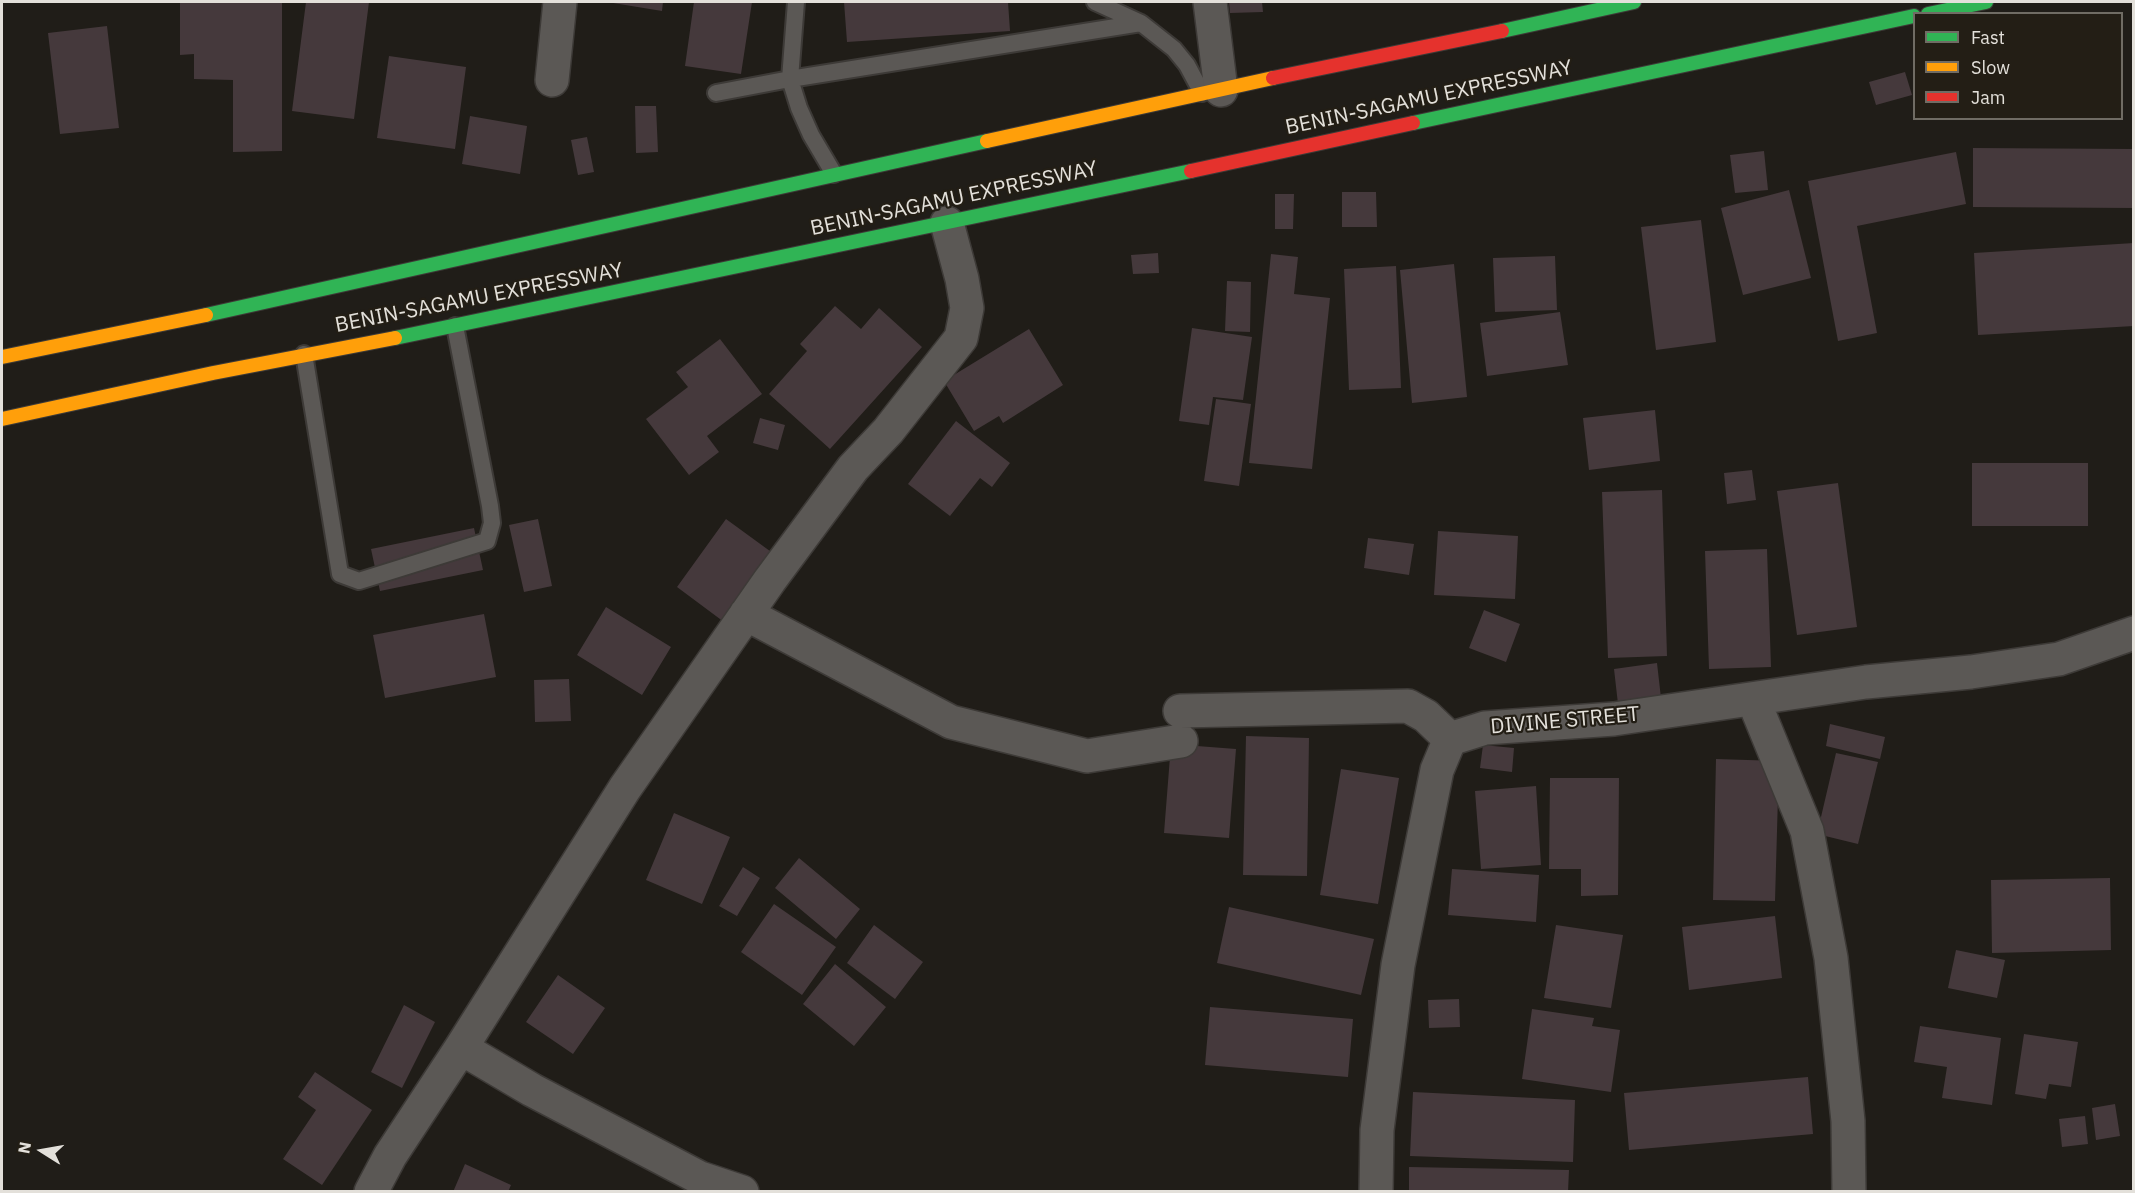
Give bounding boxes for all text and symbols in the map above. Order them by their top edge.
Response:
legend [1913,12,2123,120]
text: Fast [1971,26,2005,49]
street label: BENIN-SAGAMU EXPRESSWAY [1283,55,1575,141]
text: Slow [1971,56,2010,79]
text: Jam [1971,86,2006,109]
street label: BENIN-SAGAMU EXPRESSWAY [808,156,1100,242]
street label: BENIN-SAGAMU EXPRESSWAY [333,258,625,338]
street label: DIVINE STREET [1489,702,1641,740]
north arrow [12,1121,72,1181]
text: N [13,1140,35,1155]

